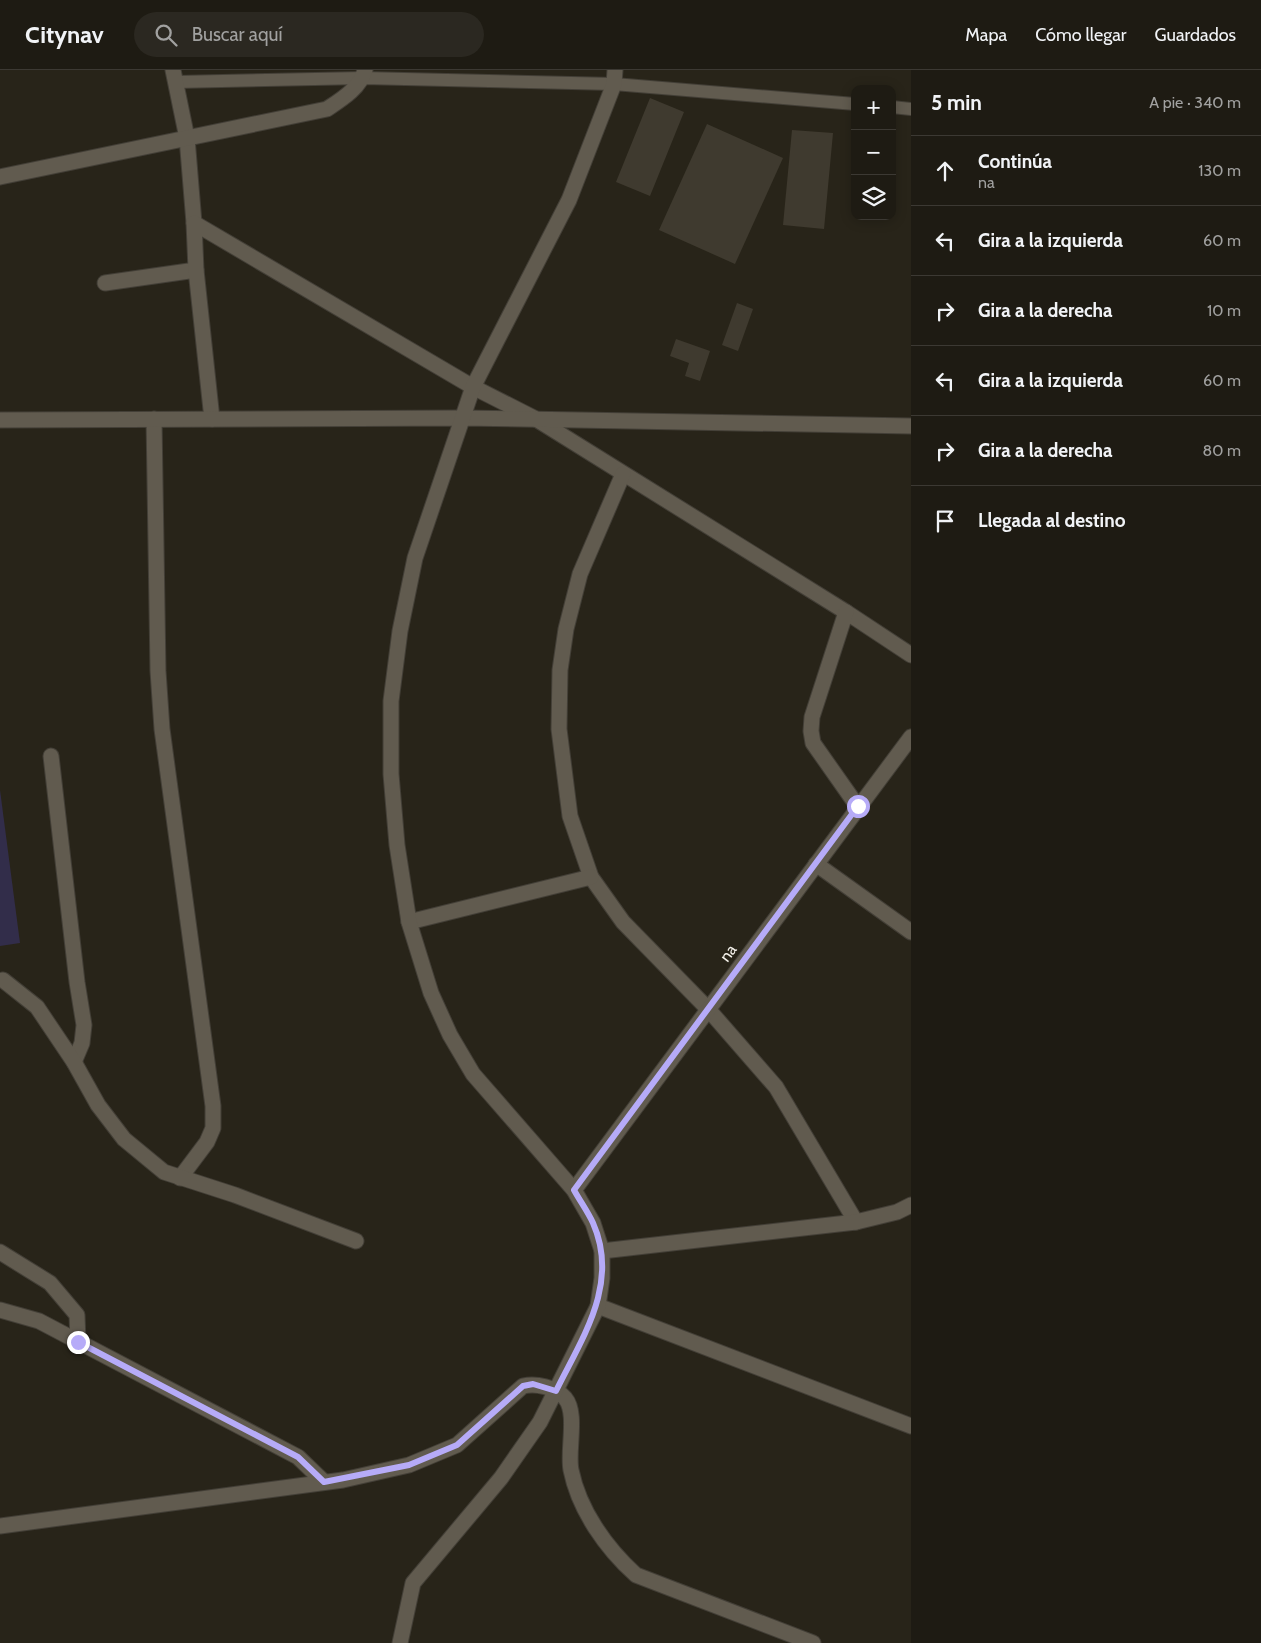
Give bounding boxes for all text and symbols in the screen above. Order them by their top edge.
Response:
search box [134,12,484,57]
text: Citynav [25,20,104,49]
icon: search [152,21,180,49]
text: Buscar aquí [192,23,283,46]
text: Mapa [965,24,1007,46]
text: Cómo llegar [1035,24,1127,46]
text: Guardados [1155,24,1236,46]
map controls [851,85,896,220]
button: + [851,85,896,130]
text: 5 min [931,90,982,115]
text: A pie · 340 m [1149,93,1241,112]
button: − [851,130,896,175]
text: Continúa [978,150,1052,173]
icon: ahead [931,157,959,185]
text: 130 m [1198,161,1241,180]
text: na [978,173,995,192]
button: layers [851,175,896,220]
icon: left [931,227,959,255]
text: Gira a la izquierda [978,229,1123,252]
text: 60 m [1203,231,1241,250]
icon: right [931,297,959,325]
text: Gira a la derecha [978,299,1113,322]
text: 10 m [1207,301,1241,320]
icon: left [931,367,959,395]
text: Gira a la izquierda [978,369,1123,392]
text: 60 m [1203,371,1241,390]
icon: right [931,437,959,465]
text: Gira a la derecha [978,439,1113,462]
text: 80 m [1203,441,1241,460]
icon: arrive [931,507,959,535]
text: Llegada al destino [978,509,1125,532]
route start [847,795,870,818]
street label: na [715,940,741,965]
route end [67,1331,90,1354]

